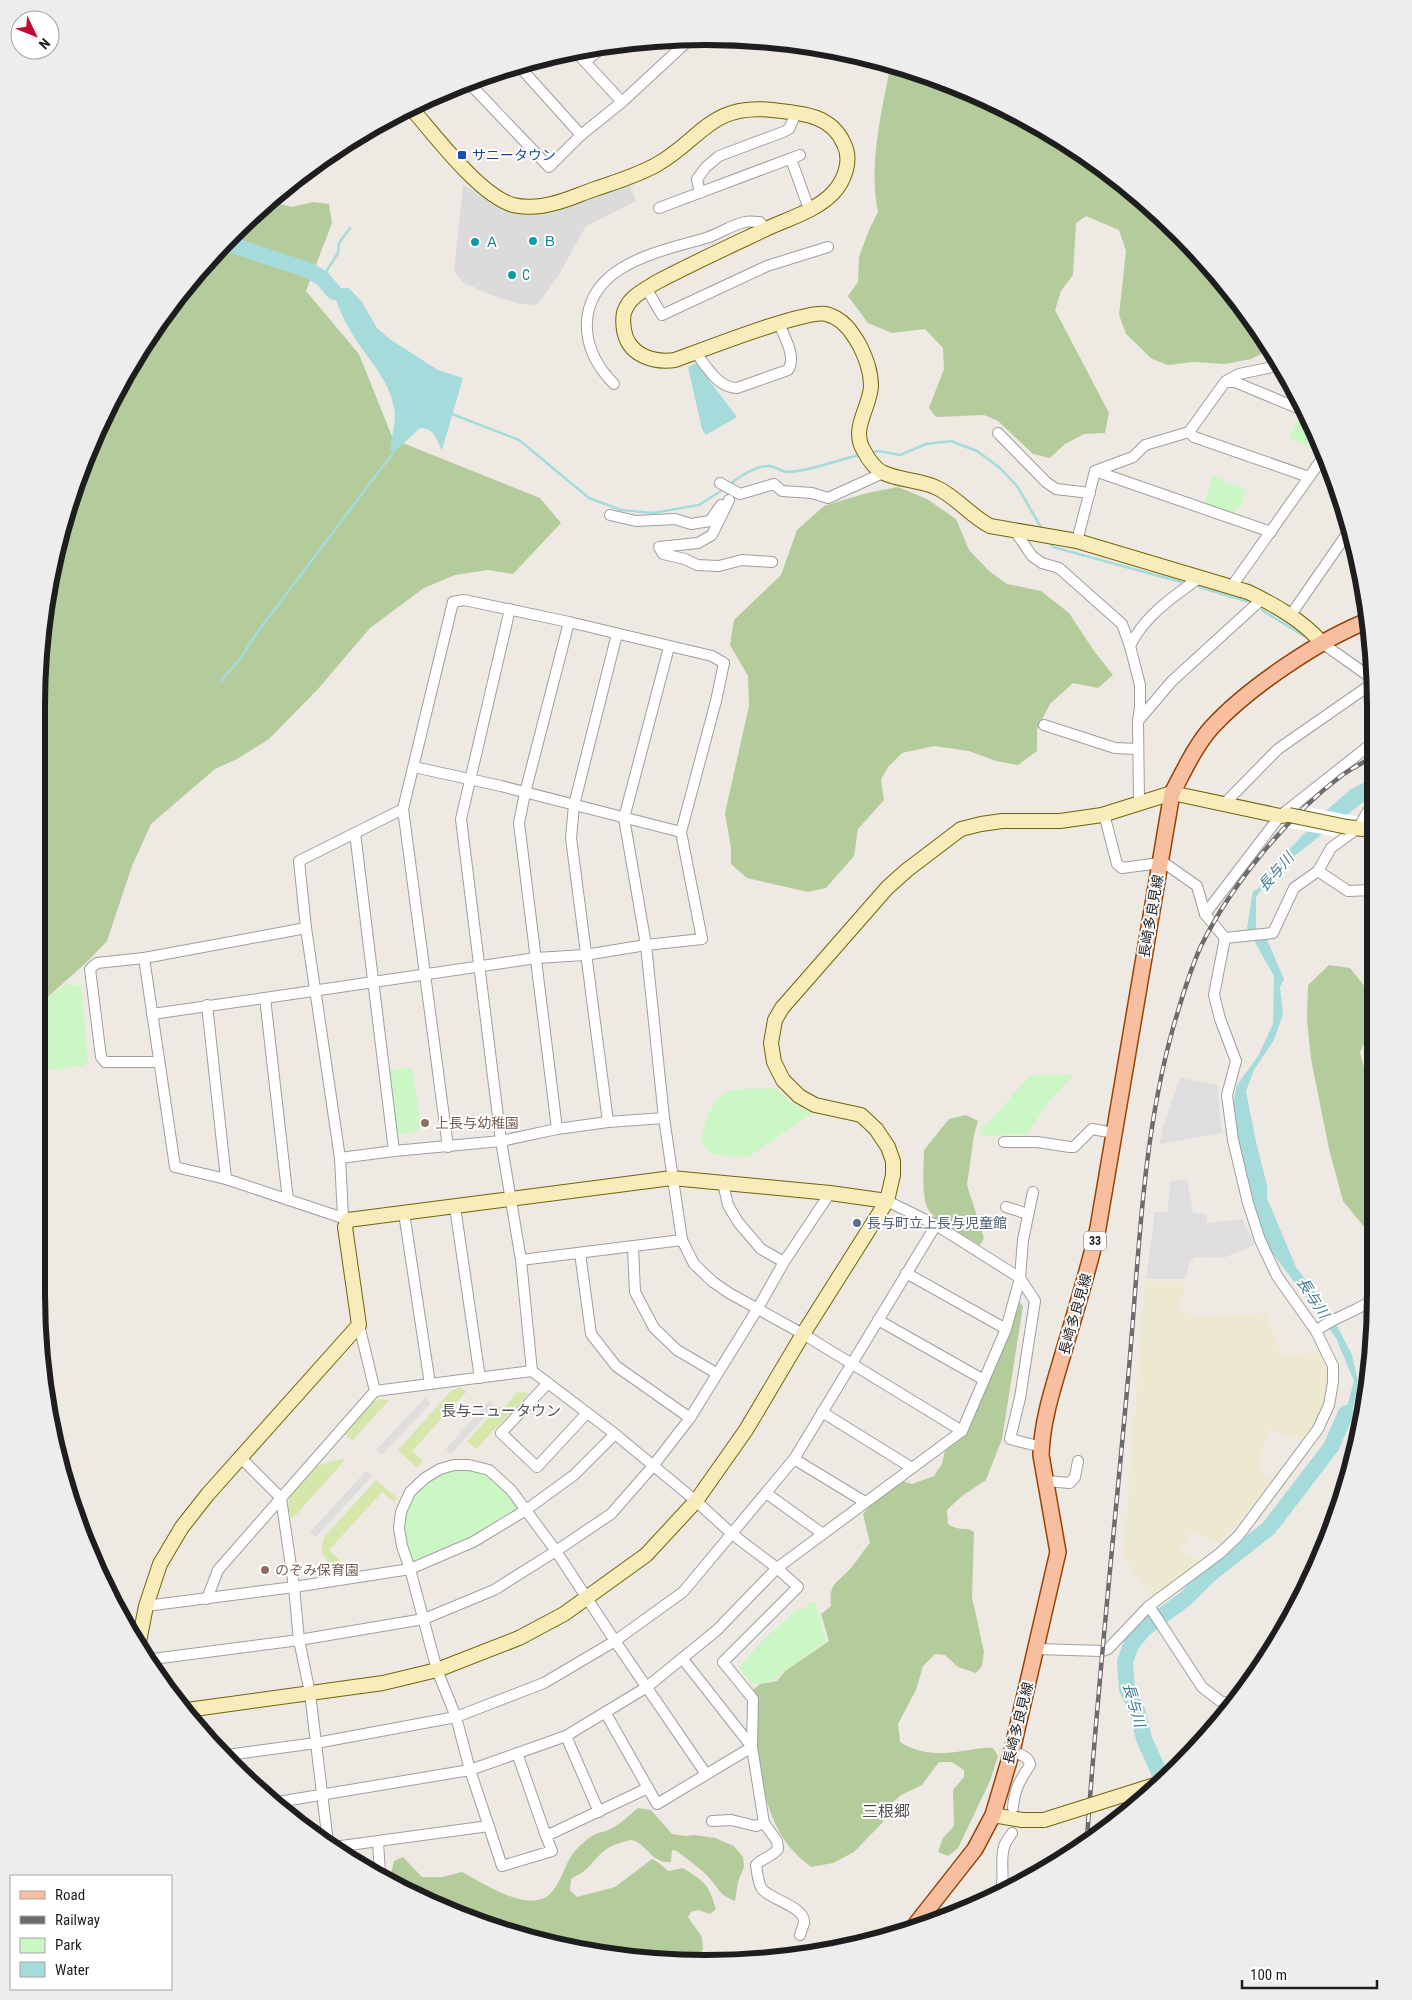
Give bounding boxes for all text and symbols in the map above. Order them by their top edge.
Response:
north arrow [10,10,60,60]
text: N [36,35,53,52]
place label: サニータウン [472,147,556,163]
marker: サニータウン [456,149,468,161]
place label: Ｂ [543,233,557,249]
place label: Ａ [485,234,499,250]
marker: Ｂ [527,235,539,247]
marker: Ａ [469,236,481,248]
place label: C [522,267,530,283]
marker: C [506,269,518,281]
water label: 長与川 [1254,848,1299,895]
street label: 長崎多良見線 [1136,873,1166,959]
place label: 上長与幼稚園 [435,1115,519,1131]
marker: 上長与幼稚園 [419,1117,431,1129]
place label: 長与町立上長与児童館 [867,1215,1007,1231]
marker: 長与町立上長与児童館 [851,1217,863,1229]
road number: 33 [1084,1232,1106,1250]
street label: 長崎多良見線 [1056,1271,1094,1357]
water label: 長与川 [1293,1274,1334,1323]
district label: 長与ニュータウン [441,1402,561,1420]
place label: のぞみ保育園 [275,1562,359,1578]
marker: のぞみ保育園 [259,1564,271,1576]
street label: 長崎多良見線 [1000,1680,1036,1766]
water label: 長与川 [1119,1681,1149,1731]
district label: 三根郷 [862,1802,910,1821]
legend [10,1875,172,1990]
text: Road [55,1886,85,1904]
text: Railway [55,1911,100,1929]
text: Park [55,1936,82,1954]
scale bar [1242,1958,1377,1990]
text: Water [55,1961,90,1979]
text: 100 m [1250,1966,1287,1984]

